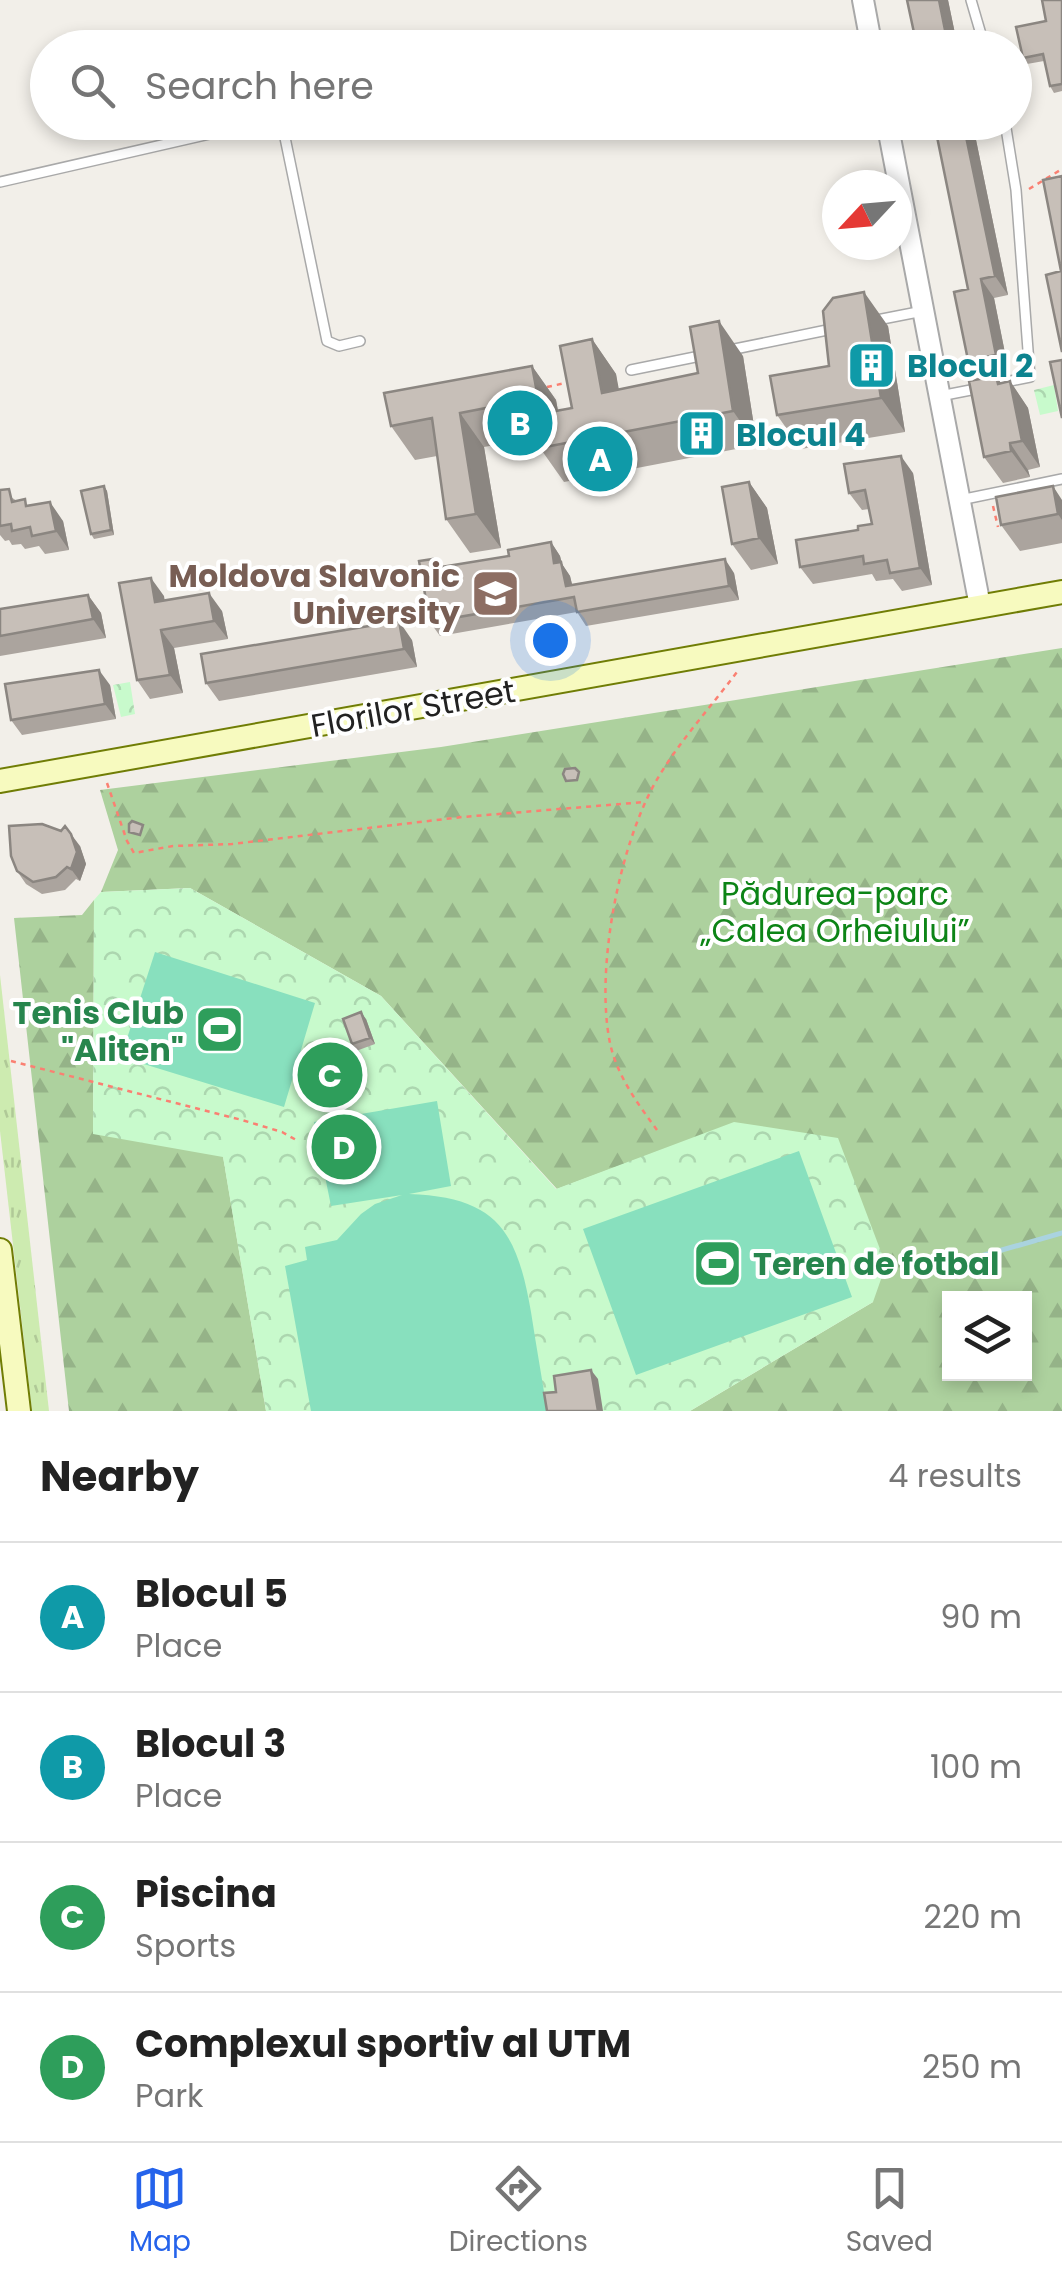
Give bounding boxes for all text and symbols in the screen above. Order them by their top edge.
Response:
search box [30,30,1032,140]
icon: search [65,58,120,113]
text: Search here [145,59,374,112]
north arrow [822,170,912,260]
building icon: Blocul 2 [846,339,898,391]
place label: Blocul 2 [907,343,1033,388]
pin: B [488,386,552,460]
building icon: Blocul 4 [675,408,727,460]
place label: Blocul 4 [736,412,866,457]
pin: A [568,422,632,496]
place label: Moldova Slavonic University [169,553,461,635]
school or university icon: Moldova Slavonic University [469,567,521,619]
your location [525,615,576,666]
street label: Florilor Street [307,668,519,748]
park label: Pădurea-parc „Calea Orheiului” [699,871,970,953]
place label: Tenis Club "Aliten" [13,990,184,1072]
sports icon: Tenis Club "Aliten" [193,1004,245,1056]
pin: C [298,1038,362,1112]
pin: D [312,1110,376,1184]
sports icon: Teren de fotbal [692,1237,744,1289]
place label: Teren de fotbal [753,1241,999,1286]
map controls [942,1291,1032,1381]
button: layers [942,1291,1032,1381]
text: Nearby [40,1447,199,1506]
text: 4 results [888,1453,1022,1498]
text: Blocul 5 [135,1567,288,1620]
text: A [61,1594,84,1639]
text: 90 m [940,1594,1022,1639]
text: Place [135,1623,222,1668]
text: Blocul 3 [135,1717,286,1770]
text: B [62,1744,83,1789]
text: 100 m [930,1744,1022,1789]
text: Place [135,1773,222,1818]
text: Piscina [135,1867,277,1920]
text: C [60,1894,85,1939]
text: 220 m [924,1894,1022,1939]
text: Sports [135,1923,236,1968]
text: Complexul sportiv al UTM [135,2017,631,2070]
text: D [61,2044,84,2089]
text: 250 m [922,2044,1022,2089]
text: Park [135,2073,204,2118]
tab: Map [129,2161,191,2263]
tab: Directions [449,2161,588,2263]
tab: Saved [846,2161,933,2263]

